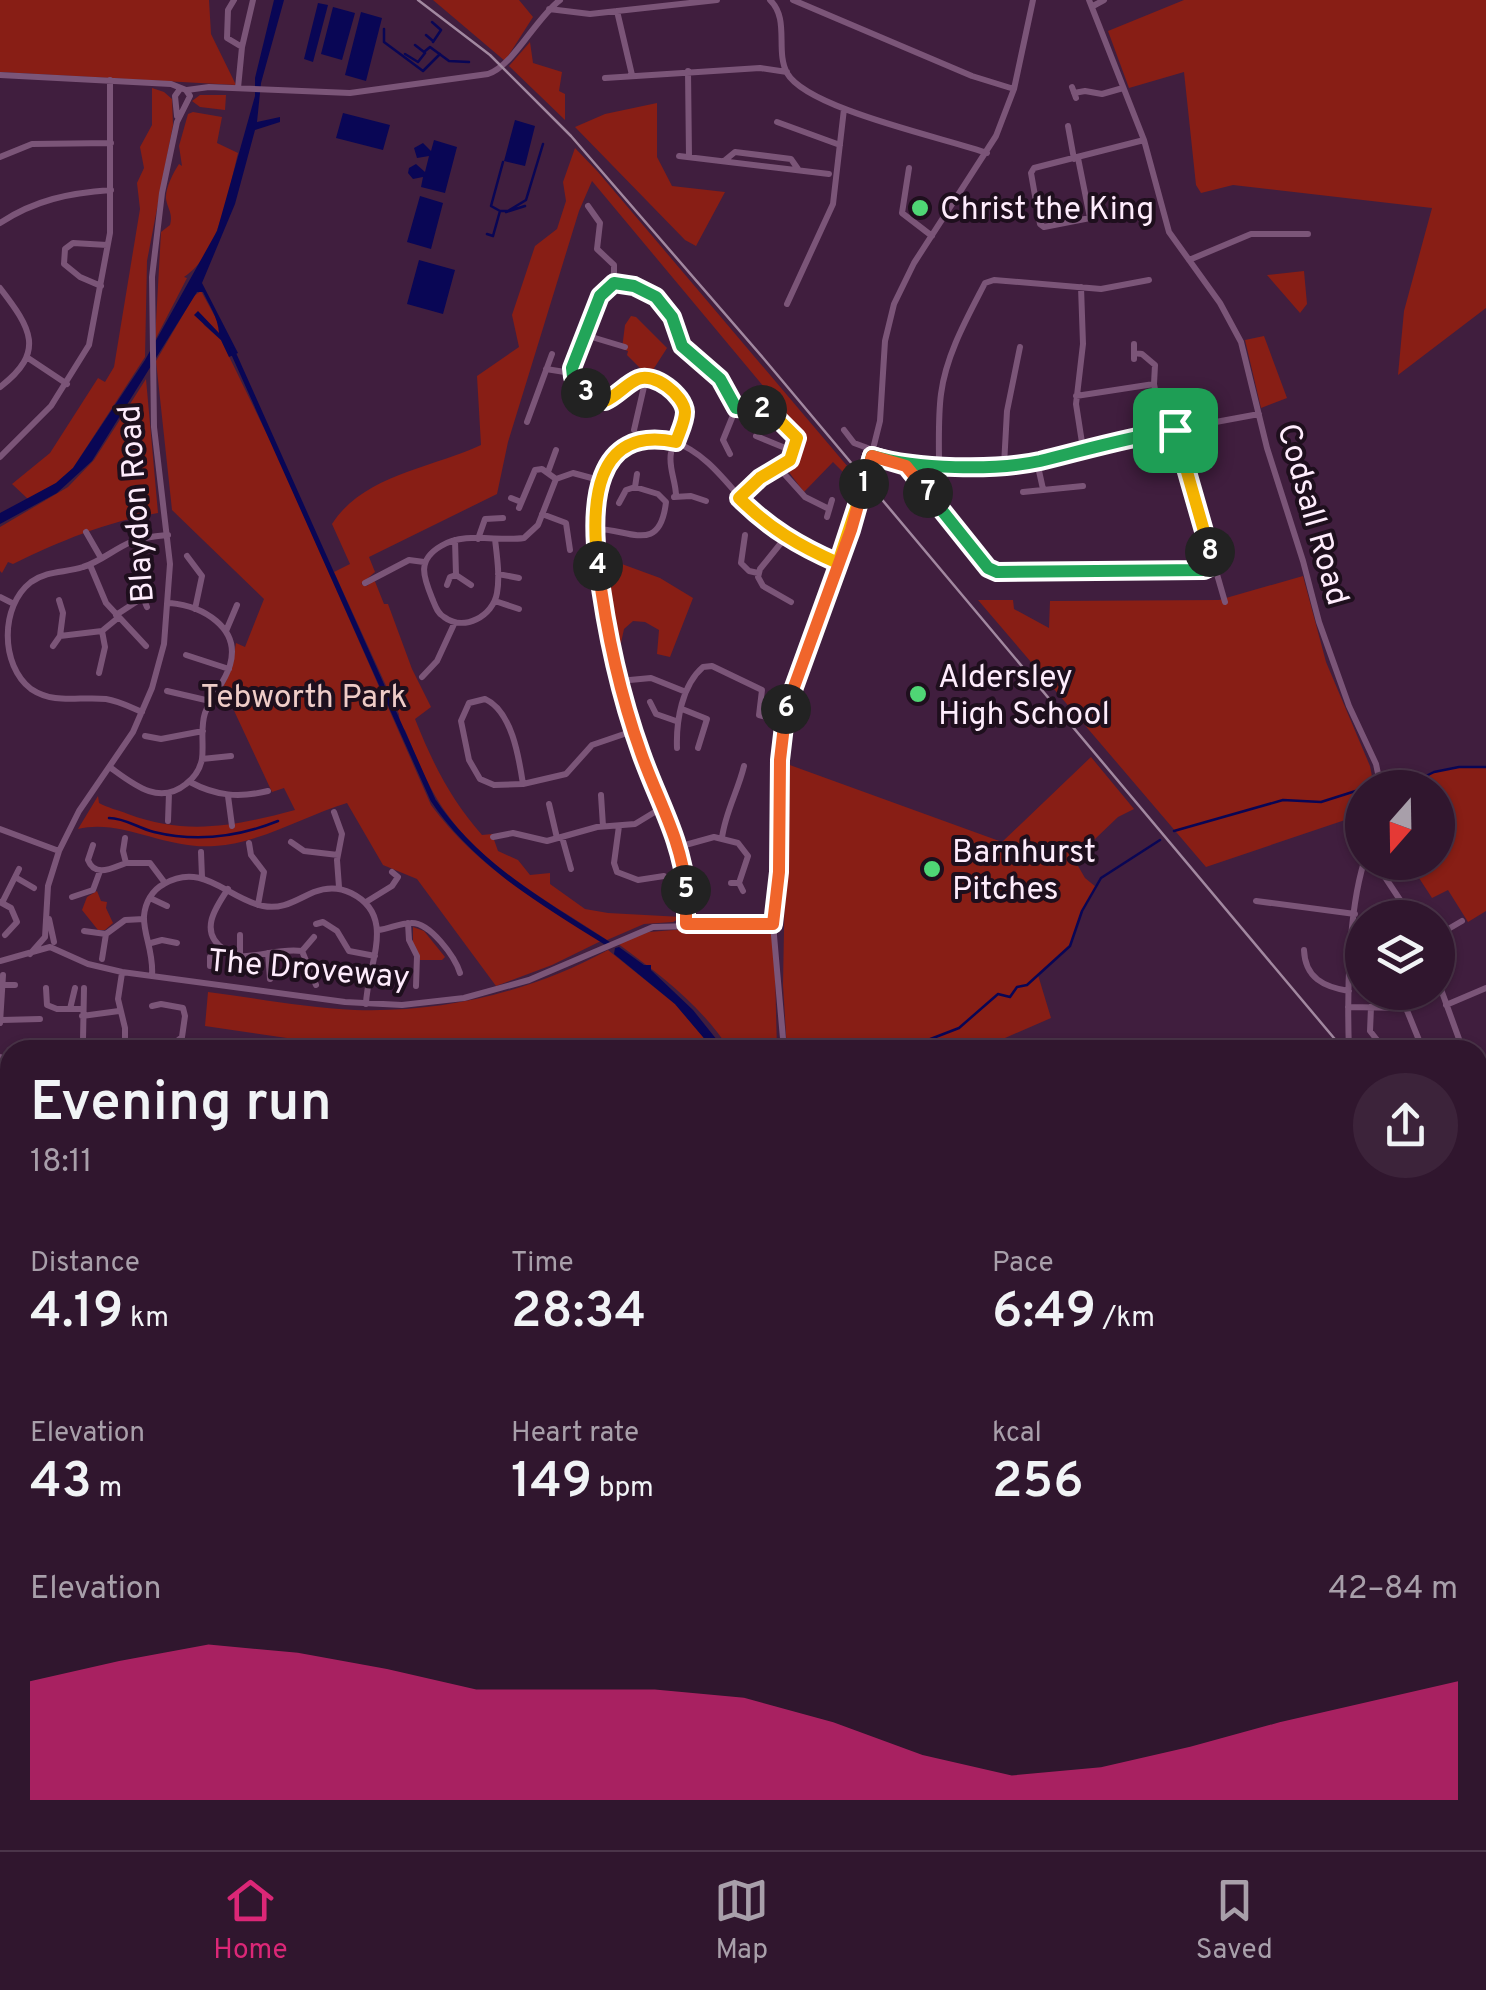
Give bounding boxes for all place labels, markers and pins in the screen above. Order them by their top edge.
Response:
place label: Christ the King [940,191,1154,231]
marker: Christ the King [909,197,931,219]
pin: 3 [561,368,611,418]
pin: 2 [737,385,787,435]
pin [1133,388,1218,473]
pin: 1 [839,459,889,509]
pin: 7 [903,468,953,518]
pin: 8 [1185,527,1235,577]
pin: 4 [573,541,623,591]
place label: Aldersley High School [938,659,1110,736]
marker: Aldersley High School [907,683,929,705]
pin: 6 [761,684,811,734]
place label: Barnhurst Pitches [952,834,1096,911]
marker: Barnhurst Pitches [921,858,943,880]
pin: 5 [661,865,711,915]

